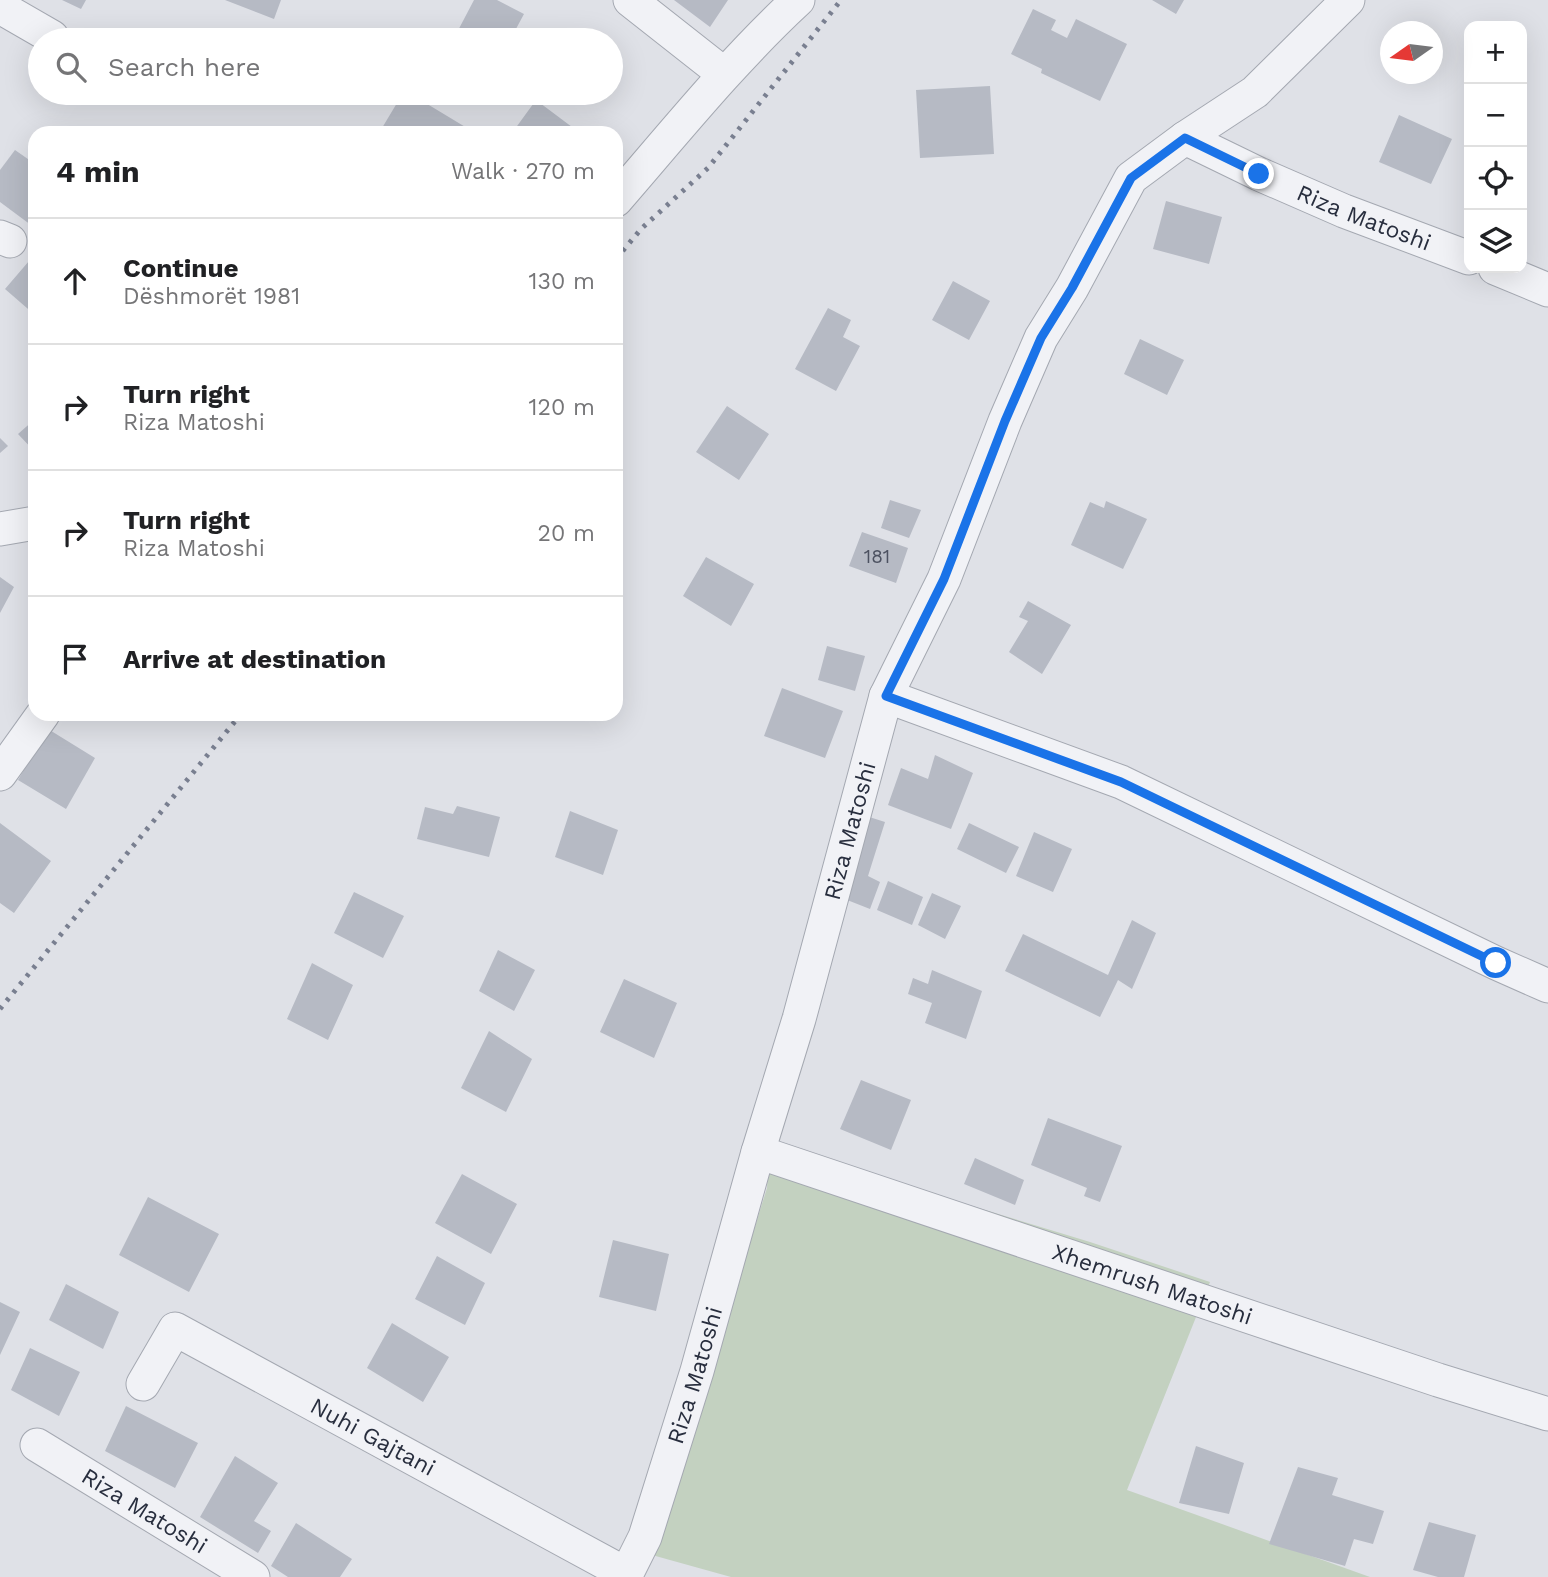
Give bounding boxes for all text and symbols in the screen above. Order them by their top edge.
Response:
north arrow [1380,21,1443,84]
map controls [1464,21,1527,273]
button: + [1464,21,1527,84]
search box [28,28,623,105]
icon: search [52,48,90,86]
text: Search here [108,52,260,82]
button: − [1464,84,1527,147]
button: locate [1464,147,1527,210]
text: 4 min [56,154,140,189]
text: Walk · 270 m [451,158,595,185]
route end [1243,158,1274,189]
street label: Riza Matoshi [1293,179,1435,256]
button: layers [1464,210,1527,273]
text: Continue [123,253,239,283]
icon: ahead [56,262,94,300]
text: 130 m [529,268,595,295]
text: Dëshmorët 1981 [123,283,300,310]
text: Turn right [123,379,250,409]
icon: right [56,388,94,426]
text: 120 m [529,394,595,421]
text: Riza Matoshi [123,409,265,436]
text: Turn right [123,505,250,535]
icon: right [56,514,94,552]
text: 20 m [538,520,595,547]
text: Riza Matoshi [123,535,265,562]
house number: 181 [864,545,890,568]
icon: arrive [56,640,94,678]
text: Arrive at destination [123,644,386,674]
street label: Riza Matoshi [819,759,882,903]
route start [1480,947,1511,978]
street label: Xhemrush Matoshi [1049,1239,1256,1331]
street label: Riza Matoshi [662,1304,728,1447]
street label: Nuhi Gajtani [306,1392,440,1482]
street label: Riza Matoshi [77,1463,212,1560]

